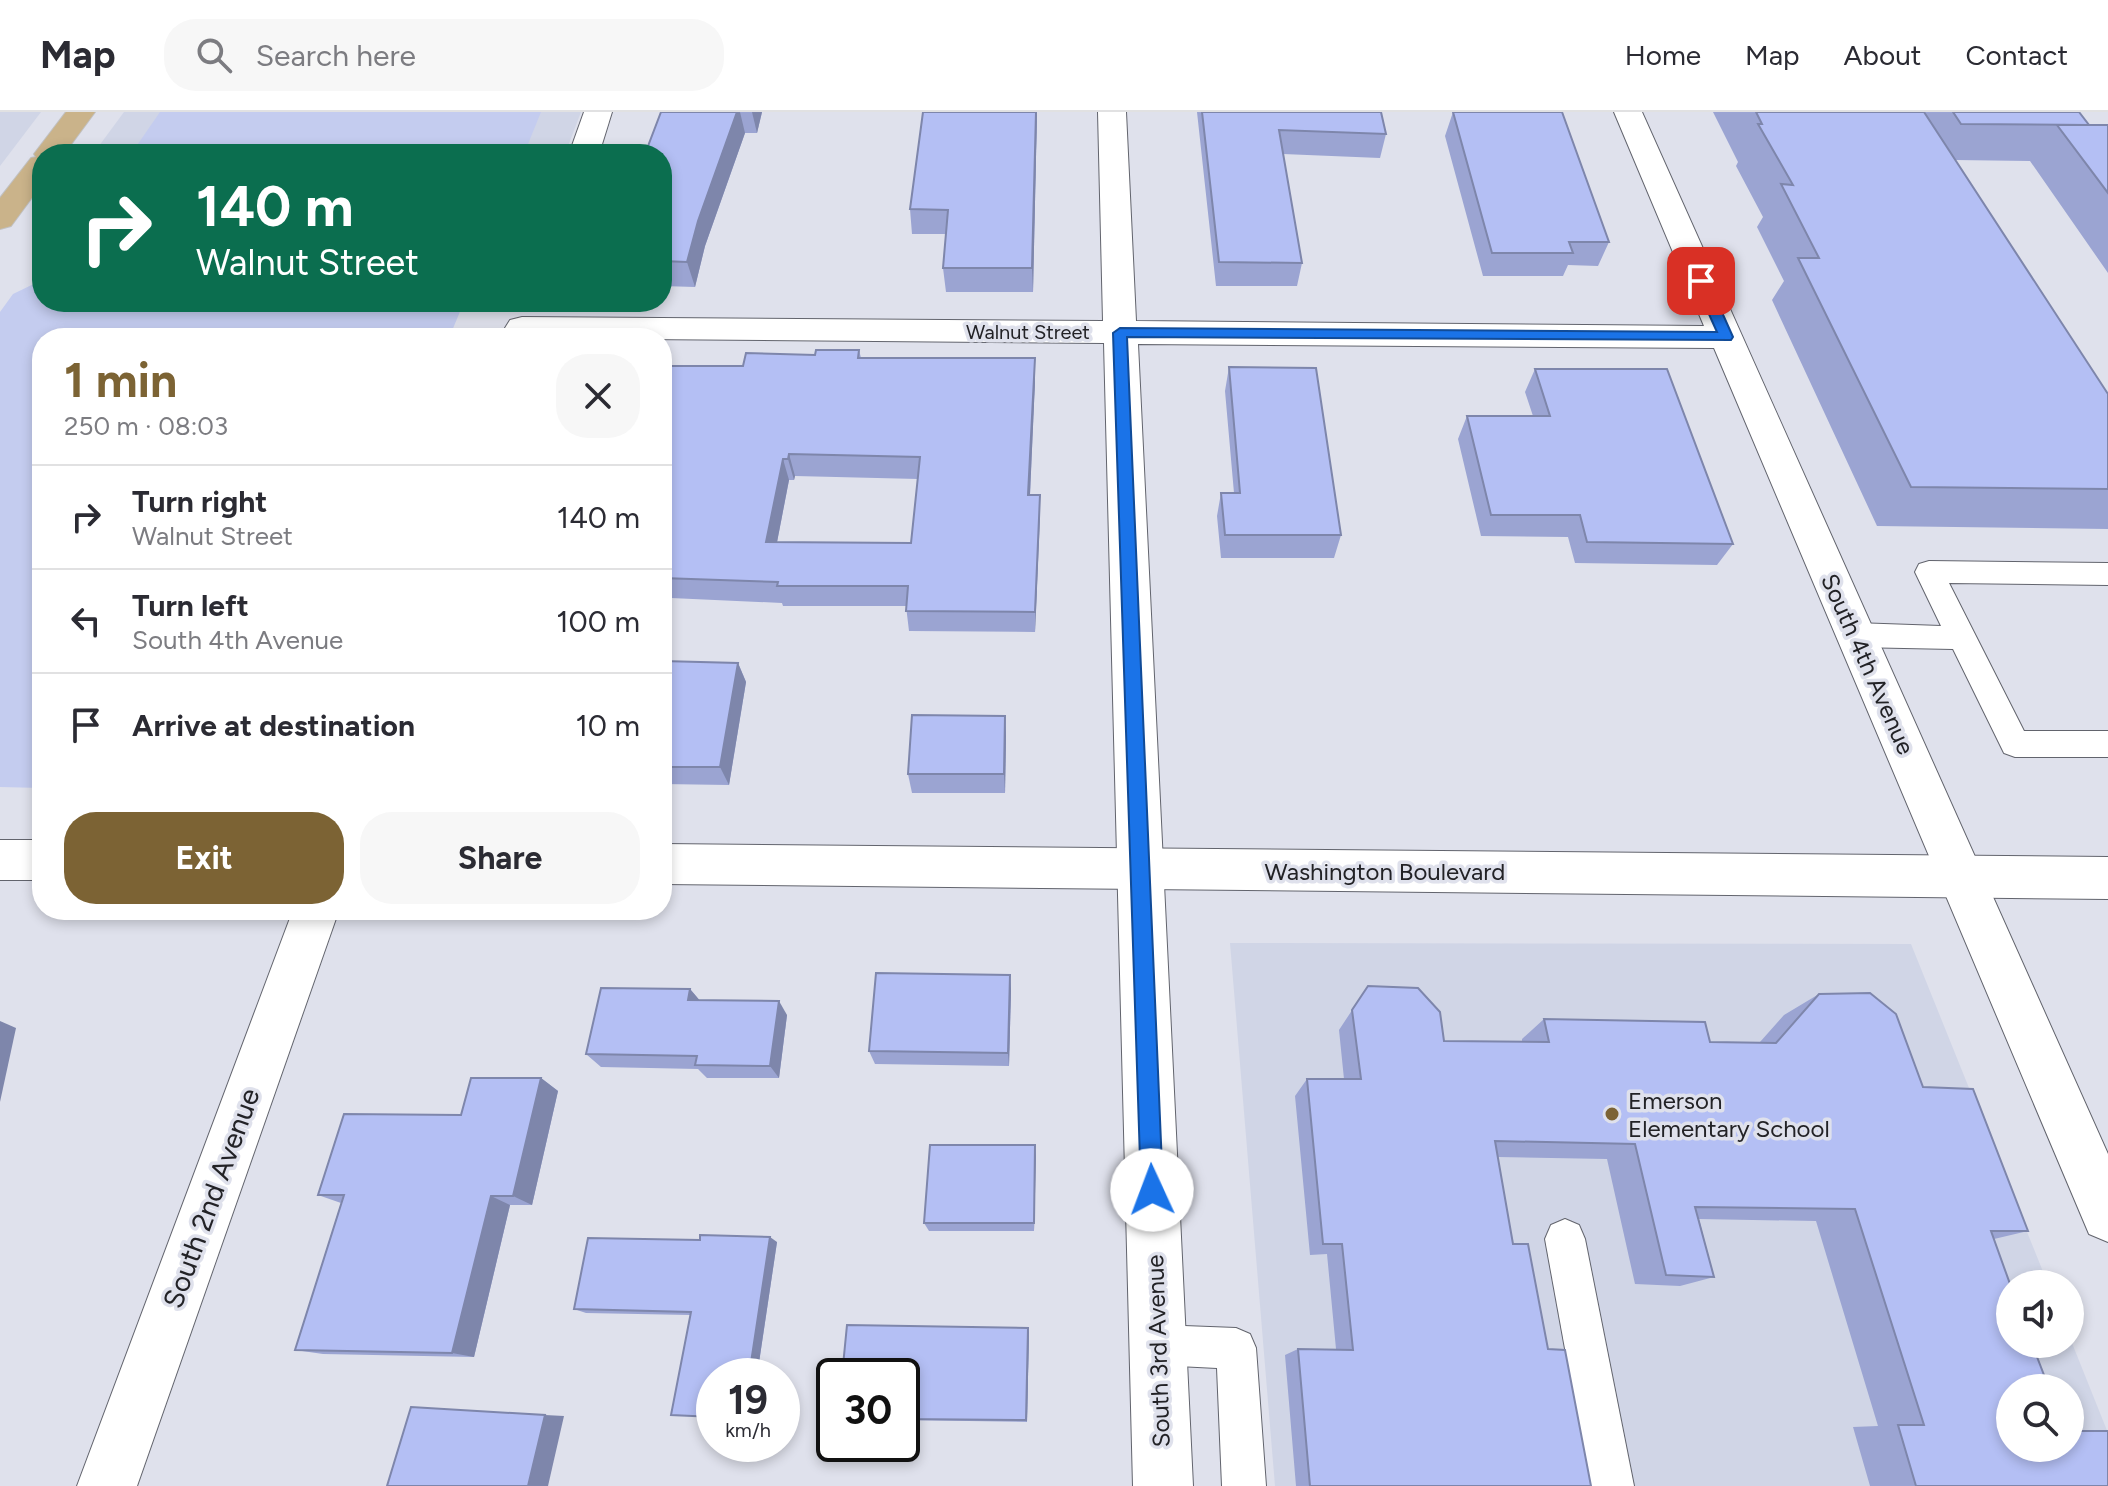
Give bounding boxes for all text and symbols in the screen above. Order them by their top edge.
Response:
search box [164,19,724,91]
text: Map [40,32,116,78]
icon: search [192,33,236,77]
text: Search here [256,37,416,74]
text: Home [1625,38,1701,72]
text: Map [1745,38,1800,72]
text: About [1844,38,1921,72]
text: Contact [1965,38,2068,72]
text: 140 m [196,173,354,240]
icon: right [64,176,168,280]
text: Walnut Street [196,241,419,284]
pin [1667,247,1735,315]
icon: arrive [1679,259,1723,303]
street label: Walnut Street [966,320,1090,344]
text: 1 min [64,351,177,409]
button: close [556,354,640,438]
text: 250 m · 08:03 [64,410,228,442]
text: Turn right [132,483,267,520]
icon: right [64,495,108,539]
text: 140 m [557,499,640,536]
text: Walnut Street [132,520,293,552]
street label: South 4th Avenue [1815,569,1921,759]
text: Turn left [132,587,249,624]
icon: left [64,599,108,643]
text: 100 m [556,603,640,640]
text: South 4th Avenue [132,624,343,656]
icon: arrive [64,703,108,747]
text: Arrive at destination [132,707,415,744]
text: 10 m [575,707,640,744]
button: Exit [64,812,344,904]
button: Share [360,812,640,904]
street label: Washington Boulevard [1265,857,1505,886]
street label: South 2nd Avenue [155,1083,267,1313]
place label: Emerson Elementary School [1628,1086,1830,1143]
marker: Emerson Elementary School [1603,1105,1621,1123]
position arrow [1110,1148,1194,1232]
street label: South 3rd Avenue [1140,1254,1176,1448]
map controls [1996,1270,2084,1462]
button: sound [1996,1270,2084,1358]
speed limit sign: 30 [816,1358,920,1462]
button: search [1996,1374,2084,1462]
text: 19 [728,1376,768,1424]
text: km/h [725,1418,771,1442]

